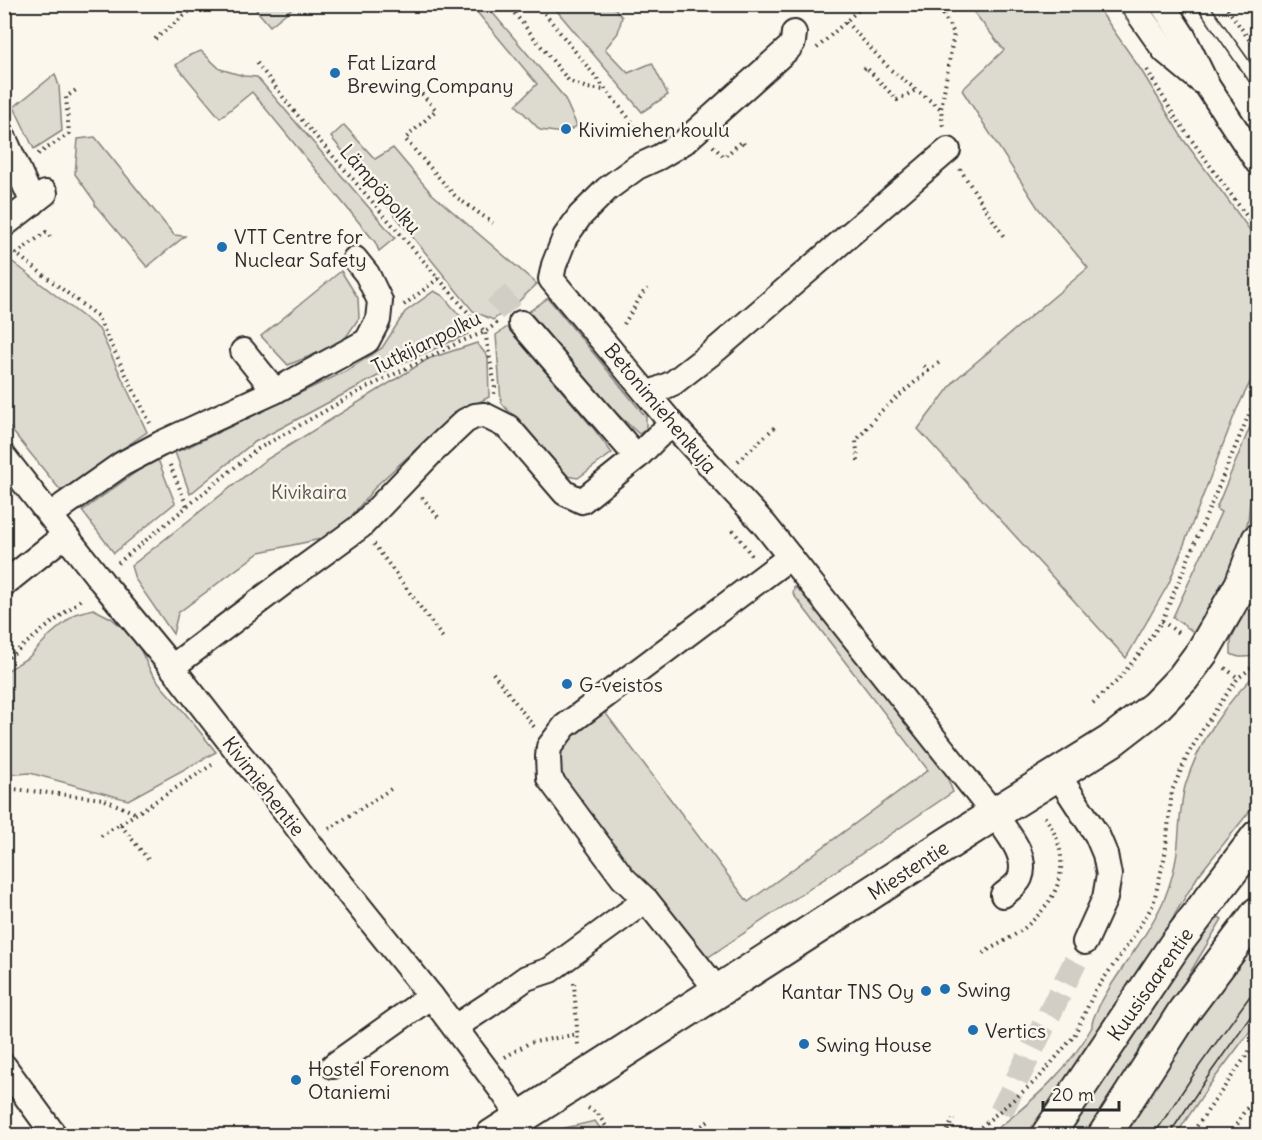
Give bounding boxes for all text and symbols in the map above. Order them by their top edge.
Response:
place label: Fat Lizard Brewing Company [347,50,514,98]
marker: Fat Lizard Brewing Company [328,66,342,80]
place label: Kivimiehen koulu [578,117,730,142]
marker: Kivimiehen koulu [559,122,573,136]
street label: Lämpöpolku [335,139,427,239]
place label: VTT Centre for Nuclear Safety [234,224,367,272]
marker: VTT Centre for Nuclear Safety [215,240,229,254]
street label: Tutkijanpolku [367,305,485,379]
street label: Betonimiehenkuja [599,338,723,478]
park label: Kivikaira [271,479,347,504]
place label: G-veistos [579,672,663,697]
marker: G-veistos [560,677,574,691]
street label: Kivimiehentie [217,731,311,841]
street label: Miestentie [863,835,953,905]
street label: Kuusisaarentie [1102,923,1198,1045]
place label: Swing [957,977,1011,1002]
place label: Kantar TNS Oy [781,979,914,1004]
marker: Swing [938,982,952,996]
marker: Kantar TNS Oy [919,984,933,998]
place label: Vertics [985,1018,1046,1043]
marker: Vertics [966,1023,980,1037]
place label: Swing House [816,1032,932,1057]
marker: Swing House [797,1037,811,1051]
place label: Hostel Forenom Otaniemi [308,1056,450,1104]
marker: Hostel Forenom Otaniemi [289,1073,303,1087]
scale bar [1043,1074,1120,1112]
text: 20 m [1052,1083,1094,1106]

